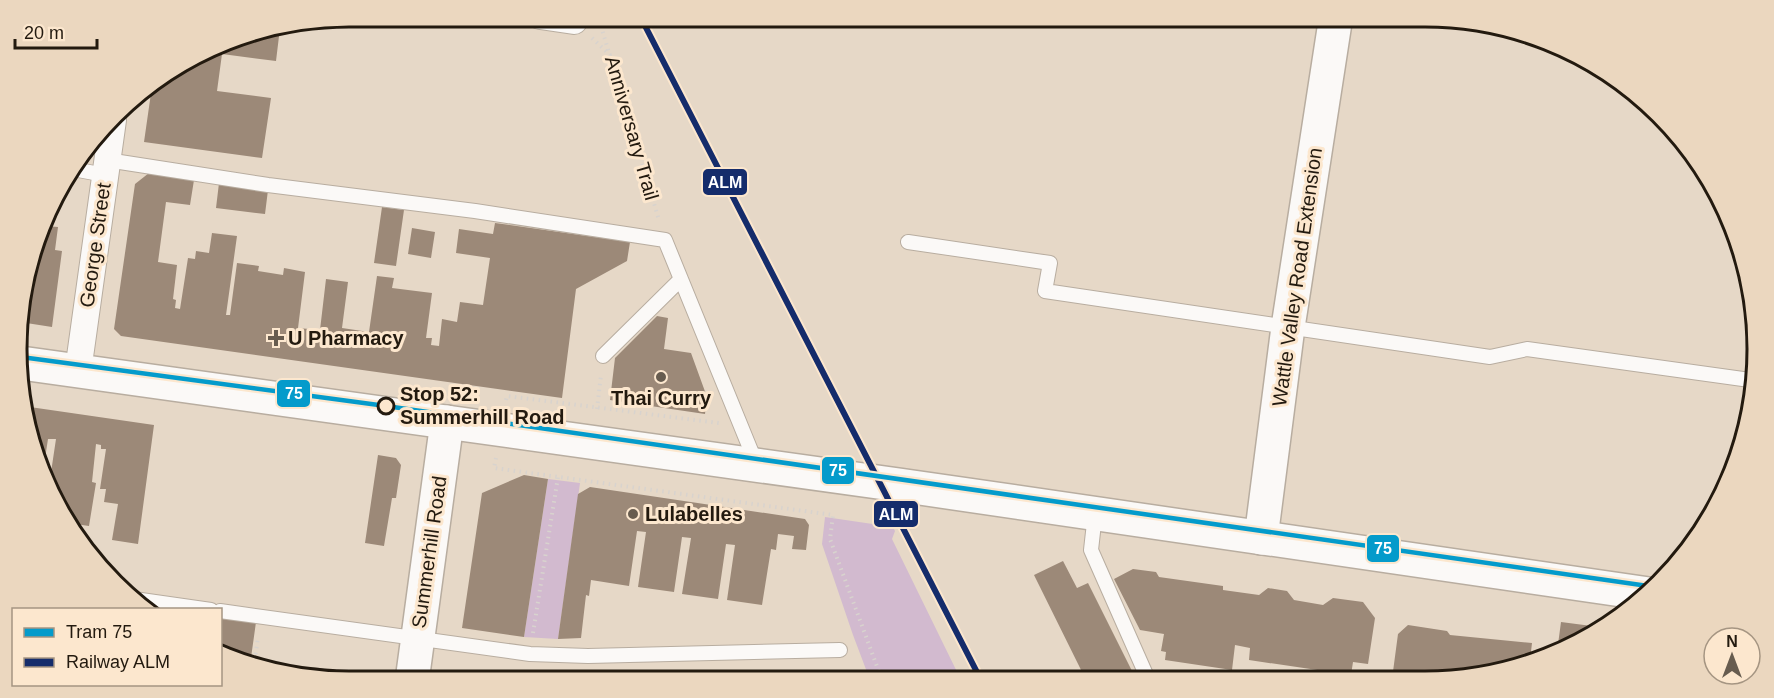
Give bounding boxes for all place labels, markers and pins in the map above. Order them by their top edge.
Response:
place label: U Pharmacy [288,327,404,349]
marker: U Pharmacy [269,331,283,345]
marker: Thai Curry [654,370,668,384]
place label: Stop 52: Summerhill Road [400,383,564,428]
place label: Thai Curry [611,387,712,409]
marker: Stop 52: Summerhill Road [377,397,395,415]
place label: Lulabelles [645,503,743,525]
marker: Lulabelles [626,507,640,521]

